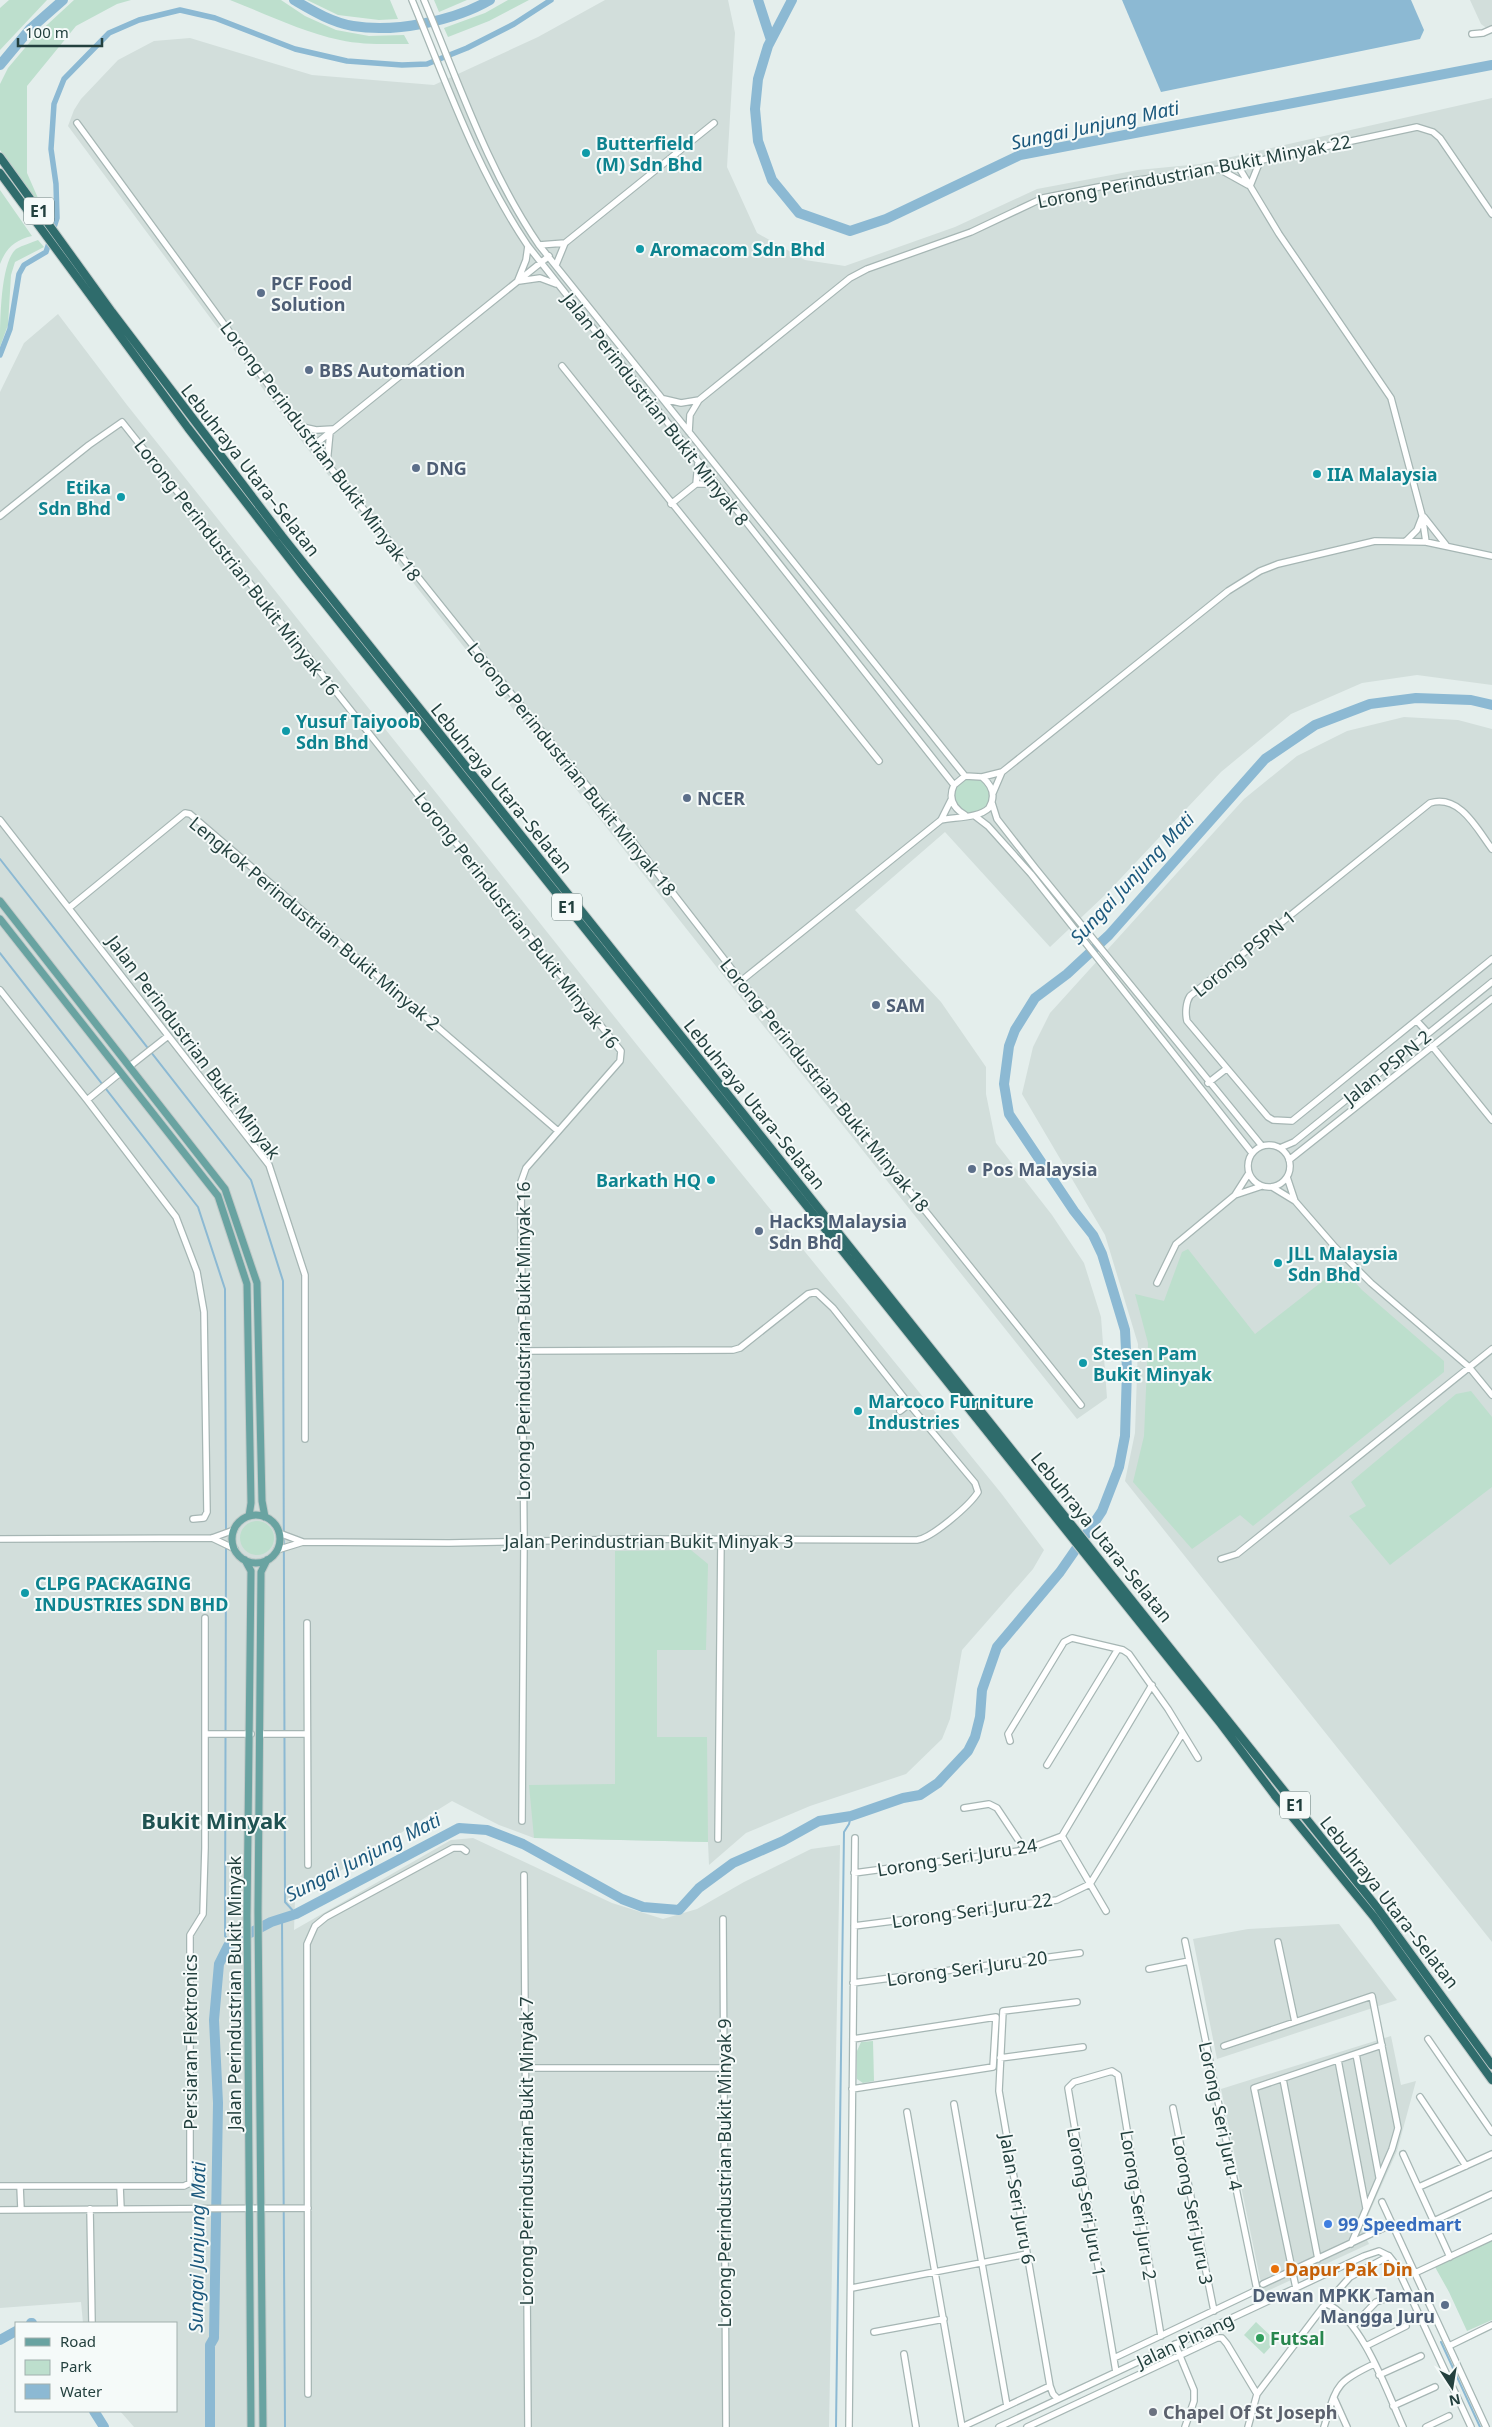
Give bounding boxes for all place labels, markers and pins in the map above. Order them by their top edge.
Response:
place label: Butterfield (M) Sdn Bhd [596,131,703,176]
marker: Butterfield (M) Sdn Bhd [580,147,592,159]
place label: Aromacom Sdn Bhd [650,237,825,261]
marker: Aromacom Sdn Bhd [634,243,646,255]
place label: PCF Food Solution [271,271,352,316]
marker: PCF Food Solution [255,287,267,299]
place label: BBS Automation [319,358,465,382]
marker: BBS Automation [303,364,315,376]
place label: DNG [426,456,467,480]
marker: DNG [410,462,422,474]
place label: IIA Malaysia [1327,462,1438,486]
marker: IIA Malaysia [1311,468,1323,480]
place label: Etika Sdn Bhd [38,475,111,520]
marker: Etika Sdn Bhd [115,491,127,503]
place label: Yusuf Taiyoob Sdn Bhd [296,709,420,754]
marker: Yusuf Taiyoob Sdn Bhd [280,725,292,737]
place label: NCER [697,786,745,810]
marker: NCER [681,792,693,804]
place label: SAM [886,993,925,1017]
marker: SAM [870,999,882,1011]
place label: Pos Malaysia [982,1157,1098,1181]
marker: Pos Malaysia [966,1163,978,1175]
place label: Barkath HQ [596,1168,701,1192]
marker: Barkath HQ [705,1174,717,1186]
place label: Hacks Malaysia Sdn Bhd [769,1209,907,1254]
marker: Hacks Malaysia Sdn Bhd [753,1225,765,1237]
place label: JLL Malaysia Sdn Bhd [1286,1241,1398,1286]
marker: JLL Malaysia Sdn Bhd [1272,1257,1284,1269]
place label: Stesen Pam Bukit Minyak [1093,1341,1213,1386]
marker: Stesen Pam Bukit Minyak [1077,1357,1089,1369]
place label: Marcoco Furniture Industries [868,1389,1034,1434]
marker: Marcoco Furniture Industries [852,1405,864,1417]
place label: CLPG PACKAGING INDUSTRIES SDN BHD [35,1571,229,1616]
marker: CLPG PACKAGING INDUSTRIES SDN BHD [19,1587,31,1599]
place label: 99 Speedmart [1338,2212,1462,2236]
marker: 99 Speedmart [1322,2218,1334,2230]
place label: Dapur Pak Din [1285,2257,1413,2281]
marker: Dapur Pak Din [1269,2263,1281,2275]
place label: Dewan MPKK Taman Mangga Juru [1252,2283,1435,2328]
marker: Dewan MPKK Taman Mangga Juru [1439,2299,1451,2311]
place label: Futsal [1270,2326,1325,2350]
marker: Futsal [1254,2332,1266,2344]
place label: Chapel Of St Joseph [1163,2400,1338,2424]
marker: Chapel Of St Joseph [1147,2406,1159,2418]

